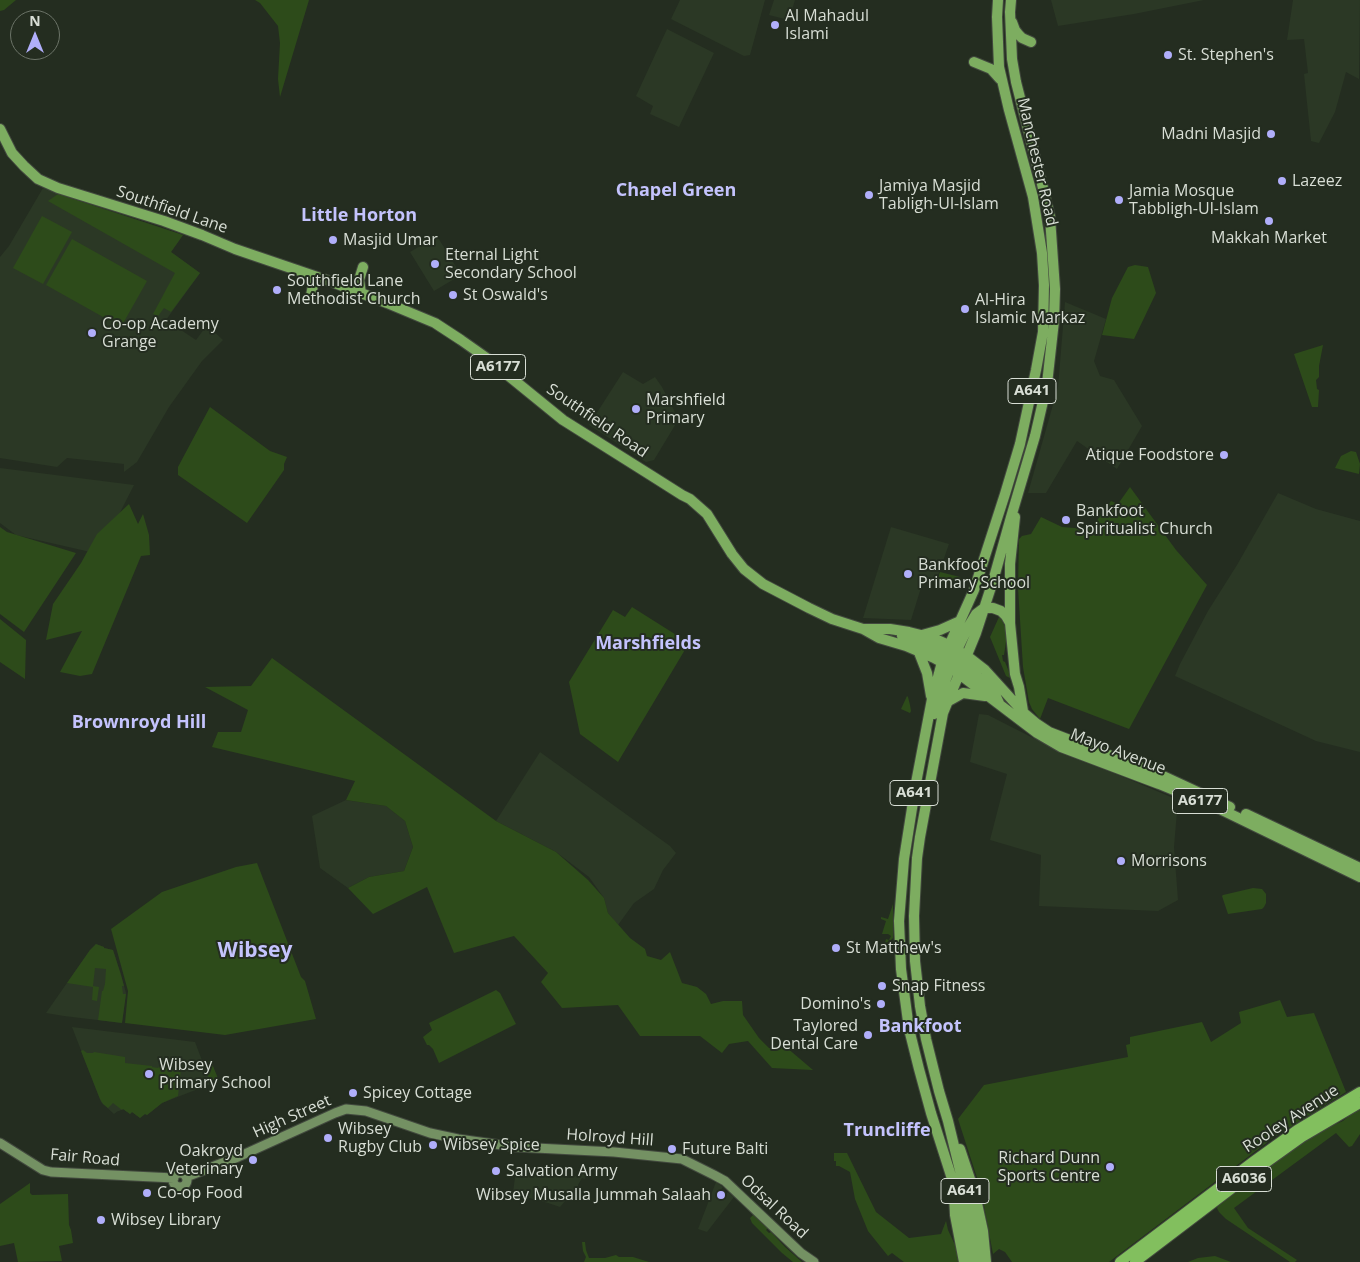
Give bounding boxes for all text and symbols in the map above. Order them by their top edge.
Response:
place label: Al Mahadul Islami [785,6,869,44]
north arrow [10,10,60,60]
text: N [29,11,41,30]
marker: Al Mahadul Islami [769,19,781,31]
place label: St. Stephen's [1178,45,1274,65]
marker: St. Stephen's [1162,49,1174,61]
street label: Manchester Road [1013,96,1061,228]
place label: Madni Masjid [1161,124,1261,144]
marker: Madni Masjid [1265,128,1277,140]
place label: Lazeez [1292,171,1342,191]
marker: Lazeez [1276,175,1288,187]
place label: Jamiya Masjid Tabligh-Ul-Islam [879,176,999,214]
district label: Chapel Green [616,180,736,202]
place label: Jamia Mosque Tabbligh-Ul-Islam [1129,181,1259,219]
street label: Southfield Lane [114,182,230,238]
marker: Jamiya Masjid Tabligh-Ul-Islam [863,189,875,201]
marker: Jamia Mosque Tabbligh-Ul-Islam [1113,194,1125,206]
district label: Little Horton [301,205,417,227]
marker: Makkah Market [1263,215,1275,227]
place label: Makkah Market [1211,228,1327,248]
place label: Masjid Umar [343,230,438,250]
marker: Masjid Umar [327,234,339,246]
place label: Eternal Light Secondary School [445,245,577,283]
marker: Eternal Light Secondary School [429,258,441,270]
place label: Southfield Lane Methodist Church [287,271,421,309]
marker: Southfield Lane Methodist Church [271,284,283,296]
place label: St Oswald's [463,285,548,305]
marker: St Oswald's [447,289,459,301]
place label: Al-Hira Islamic Markaz [975,290,1085,328]
marker: Al-Hira Islamic Markaz [959,303,971,315]
place label: Co-op Academy Grange [102,314,219,352]
marker: Co-op Academy Grange [86,327,98,339]
road number: A6177 [470,354,526,380]
road number: A641 [1008,378,1056,404]
street label: Southfield Road [543,380,651,462]
place label: Marshfield Primary [646,390,725,428]
marker: Marshfield Primary [630,403,642,415]
place label: Atique Foodstore [1086,445,1214,465]
marker: Atique Foodstore [1218,449,1230,461]
place label: Bankfoot Spiritualist Church [1076,501,1213,539]
marker: Bankfoot Spiritualist Church [1060,514,1072,526]
place label: Bankfoot Primary School [918,555,1030,593]
marker: Bankfoot Primary School [902,568,914,580]
district label: Marshfields [595,633,701,655]
district label: Brownroyd Hill [72,712,206,734]
street label: Mayo Avenue [1068,725,1168,779]
road number: A641 [890,780,938,806]
road number: A6177 [1172,788,1228,814]
place label: Morrisons [1131,851,1207,871]
marker: Morrisons [1115,855,1127,867]
district label: Wibsey [218,938,292,964]
place label: St Matthew's [846,938,942,958]
marker: St Matthew's [830,942,842,954]
place label: Snap Fitness [892,976,985,996]
marker: Snap Fitness [876,980,888,992]
place label: Domino's [800,994,871,1014]
marker: Domino's [875,998,887,1010]
place label: Taylored Dental Care [770,1016,858,1054]
district label: Bankfoot [878,1016,962,1038]
marker: Taylored Dental Care [862,1029,874,1041]
place label: Wibsey Primary School [159,1055,271,1093]
marker: Wibsey Primary School [143,1068,155,1080]
street label: Rooley Avenue [1240,1081,1342,1157]
place label: Spicey Cottage [363,1083,472,1103]
marker: Spicey Cottage [347,1087,359,1099]
street label: High Street [250,1091,334,1143]
place label: Wibsey Rugby Club [338,1119,422,1157]
district label: Truncliffe [843,1120,931,1142]
street label: Holroyd Hill [566,1125,654,1151]
marker: Wibsey Rugby Club [322,1132,334,1144]
place label: Wibsey Spice [443,1135,540,1155]
marker: Wibsey Spice [427,1139,439,1151]
place label: Future Balti [682,1139,768,1159]
place label: Oakroyd Veterinary [166,1141,243,1179]
marker: Future Balti [666,1143,678,1155]
street label: Fair Road [49,1145,121,1171]
place label: Richard Dunn Sports Centre [998,1148,1100,1186]
marker: Oakroyd Veterinary [247,1154,259,1166]
place label: Salvation Army [506,1161,617,1181]
marker: Richard Dunn Sports Centre [1104,1161,1116,1173]
marker: Salvation Army [490,1165,502,1177]
road number: A6036 [1216,1166,1272,1192]
street label: Odsal Road [736,1171,812,1243]
road number: A641 [941,1178,989,1204]
place label: Co-op Food [157,1183,243,1203]
place label: Wibsey Musalla Jummah Salaah [476,1185,711,1205]
marker: Co-op Food [141,1187,153,1199]
marker: Wibsey Musalla Jummah Salaah [715,1189,727,1201]
place label: Wibsey Library [111,1210,221,1230]
marker: Wibsey Library [95,1214,107,1226]

